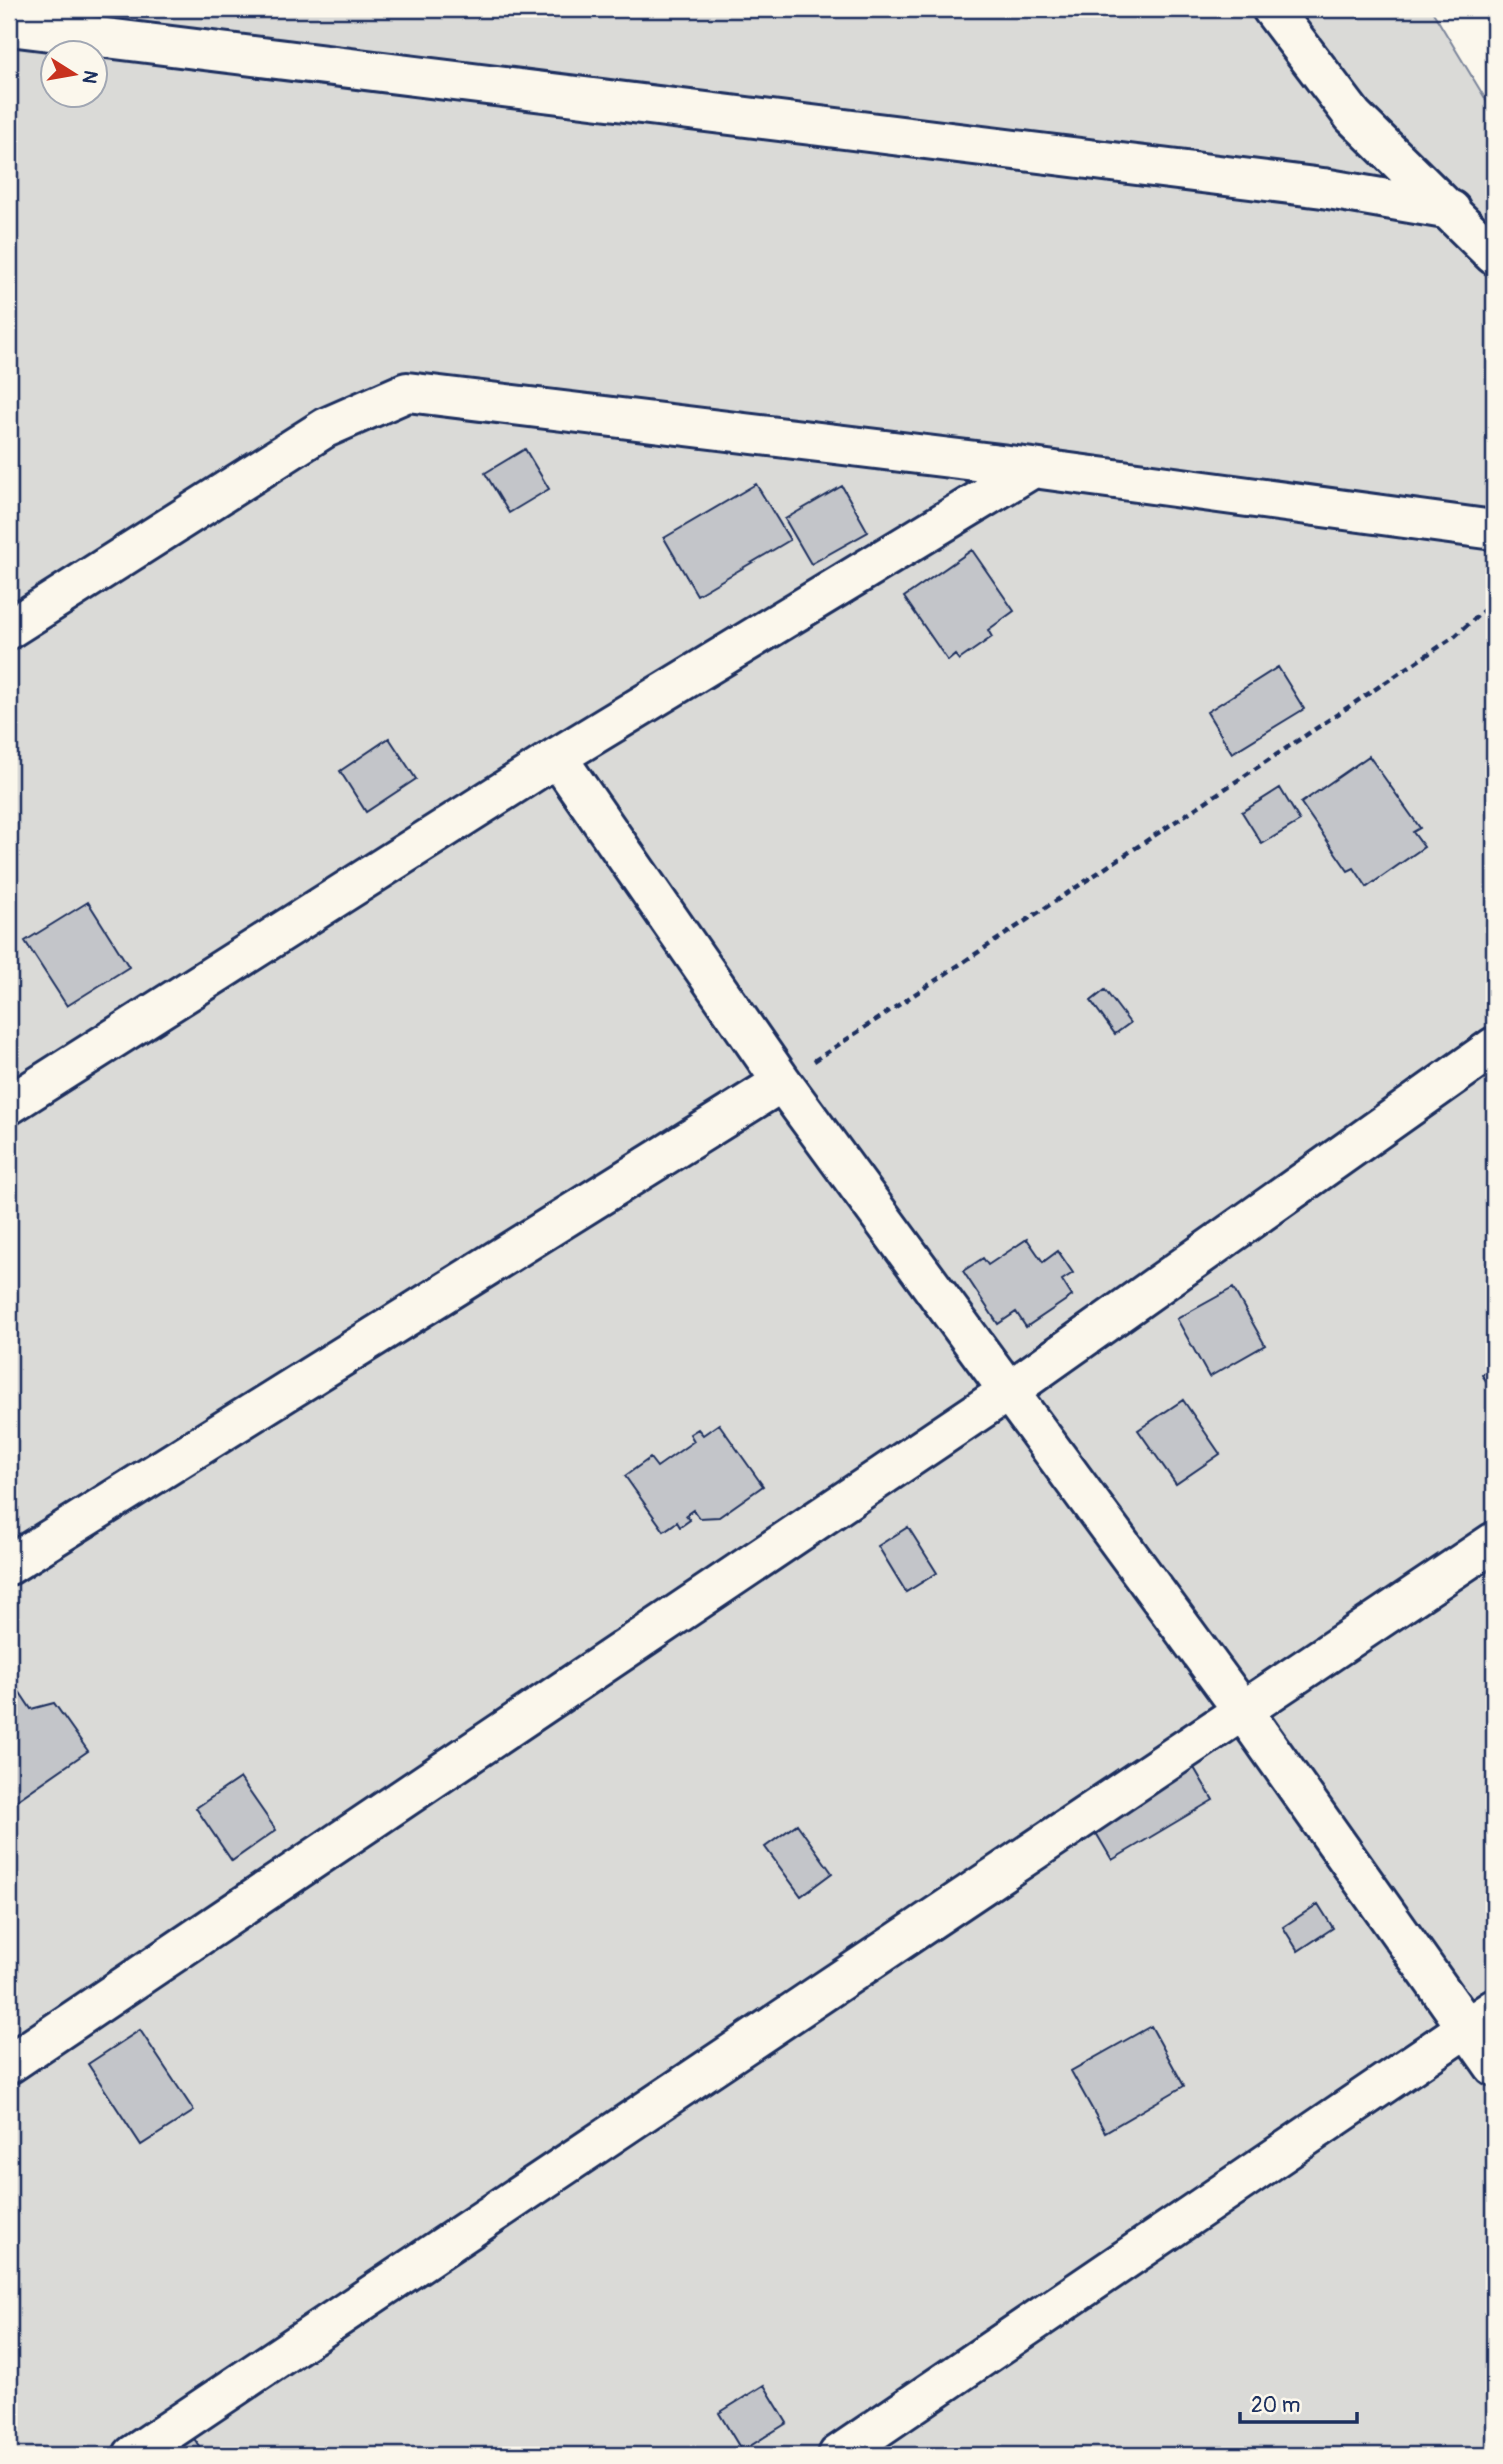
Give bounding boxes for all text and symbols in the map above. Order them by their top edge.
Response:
north arrow [38,38,108,108]
text: N [77,68,103,86]
scale bar [1240,2380,1358,2424]
text: 20 m [1251,2392,1300,2419]

